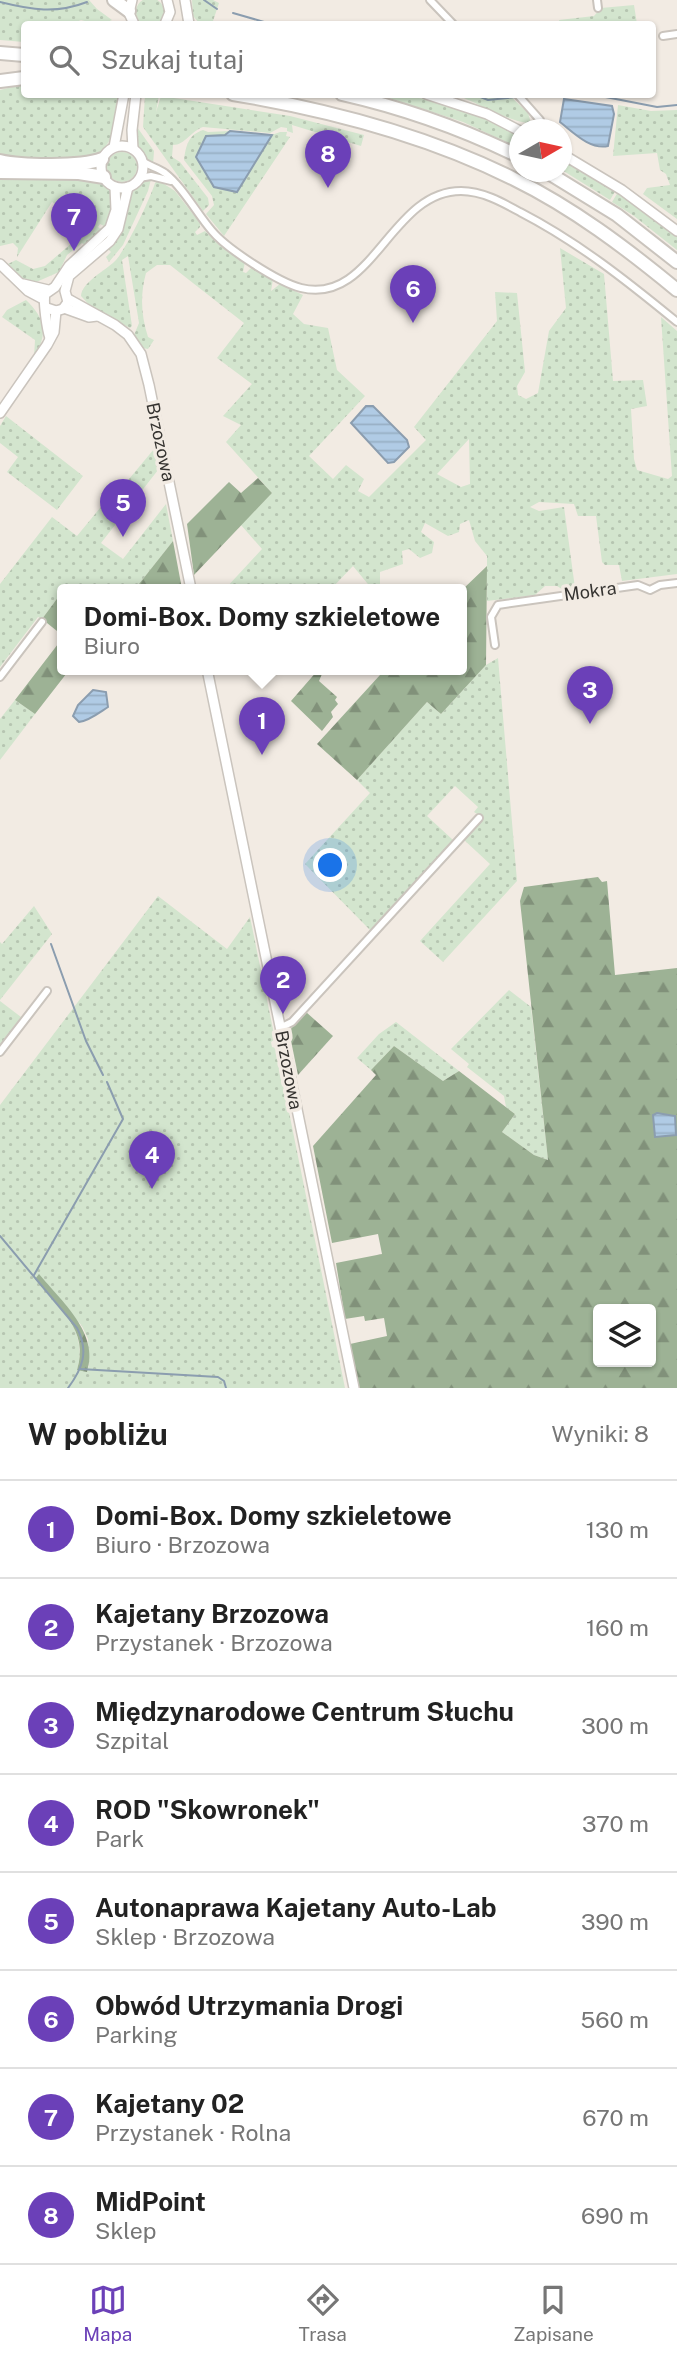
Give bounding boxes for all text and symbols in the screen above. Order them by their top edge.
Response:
search box [21,21,656,98]
icon: search [45,41,83,79]
text: Szukaj tutaj [101,44,244,75]
north arrow [509,119,572,182]
pin: 8 [305,130,351,188]
pin: 7 [51,193,97,251]
pin: 6 [390,265,436,323]
street label: Brzozowa [142,401,180,483]
pin: 5 [100,479,146,537]
street label: Mokra [562,577,618,605]
popup [57,584,467,675]
text: Domi-Box. Domy szkieletowe [84,601,440,632]
text: Biuro [84,632,140,659]
pin: 3 [567,666,613,724]
pin: 1 [239,697,285,755]
your location [313,848,347,882]
pin: 2 [260,956,306,1014]
street label: Brzozowa [271,1029,307,1111]
pin: 4 [129,1131,175,1189]
map controls [593,1304,656,1367]
button: layers [593,1304,656,1367]
text: W pobliżu [28,1416,168,1452]
text: Wyniki: 8 [552,1420,649,1447]
text: Domi-Box. Domy szkieletowe [95,1500,452,1531]
text: 1 [46,1516,56,1543]
text: 130 m [586,1516,649,1543]
text: Biuro · Brzozowa [95,1531,270,1558]
text: Kajetany Brzozowa [95,1598,329,1629]
text: 2 [44,1614,58,1641]
text: 160 m [586,1614,649,1641]
text: Przystanek · Brzozowa [95,1629,333,1656]
text: Międzynarodowe Centrum Słuchu [95,1696,514,1727]
text: 3 [43,1712,59,1739]
text: 300 m [581,1712,649,1739]
text: Szpital [95,1727,169,1754]
text: ROD "Skowronek" [95,1794,320,1825]
text: 4 [43,1810,59,1837]
text: 370 m [582,1810,649,1837]
text: Park [95,1825,144,1852]
text: Autonaprawa Kajetany Auto-Lab [95,1892,497,1923]
text: 5 [43,1908,59,1935]
text: 390 m [581,1908,649,1935]
text: Sklep · Brzozowa [95,1923,275,1950]
text: Obwód Utrzymania Drogi [95,1990,403,2021]
text: 6 [43,2006,59,2033]
text: 560 m [581,2006,649,2033]
text: Parking [95,2021,177,2048]
text: Kajetany 02 [95,2088,244,2119]
text: 7 [44,2104,58,2131]
text: 670 m [582,2104,649,2131]
text: Przystanek · Rolna [95,2119,291,2146]
text: MidPoint [95,2186,206,2217]
text: 8 [43,2202,59,2229]
text: 690 m [581,2202,649,2229]
text: Sklep [95,2217,156,2244]
tab: Mapa [83,2281,132,2345]
tab: Trasa [299,2281,347,2345]
tab: Zapisane [513,2281,594,2345]

